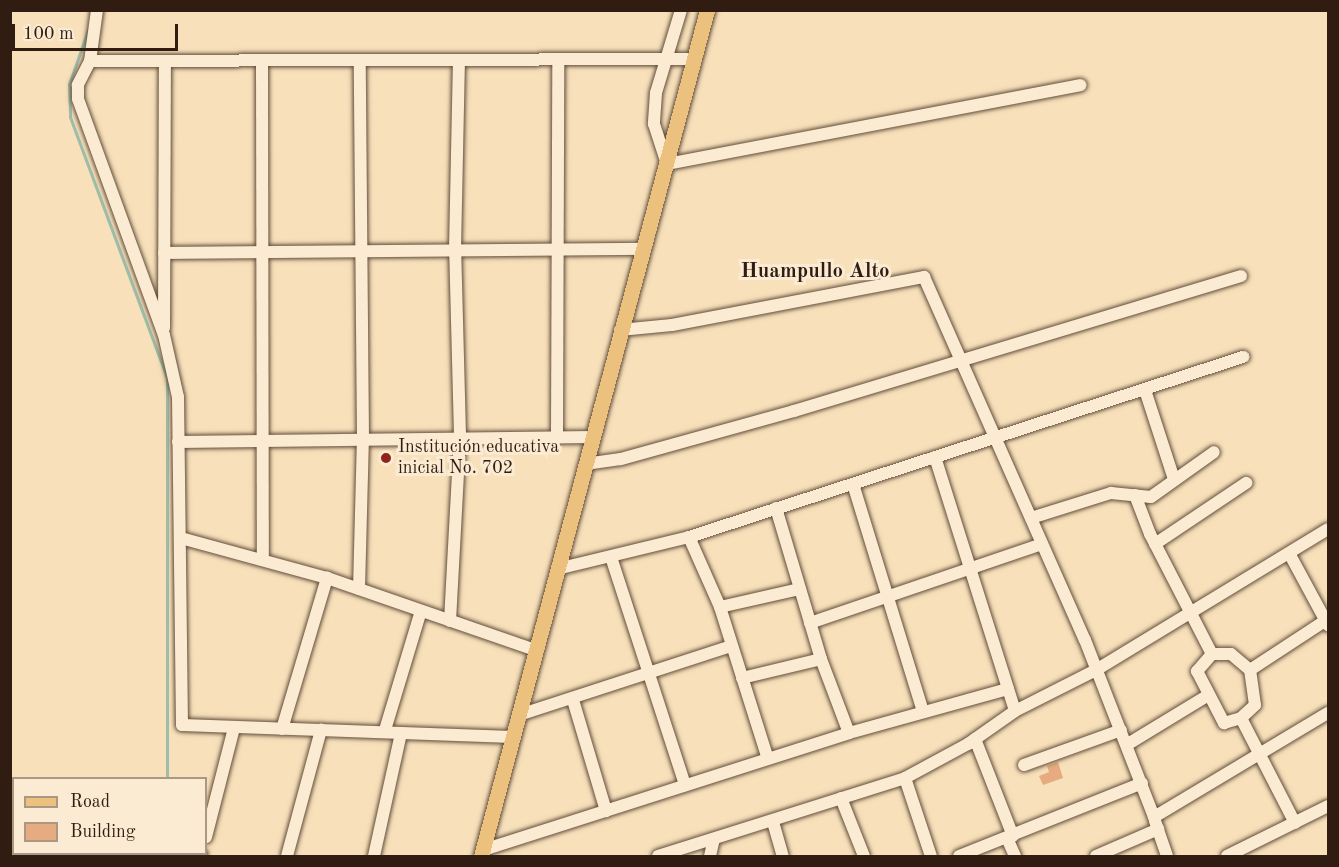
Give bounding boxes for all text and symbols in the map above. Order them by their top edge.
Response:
scale bar [15,12,182,50]
text: 100 m [23,25,74,43]
district label: Huampullo Alto [740,259,890,285]
place label: Institución educativa inicial No. 702 [398,437,559,480]
marker: Institución educativa inicial No. 702 [379,451,393,465]
legend [12,777,207,855]
text: Road [70,793,110,811]
text: Building [70,823,135,841]

